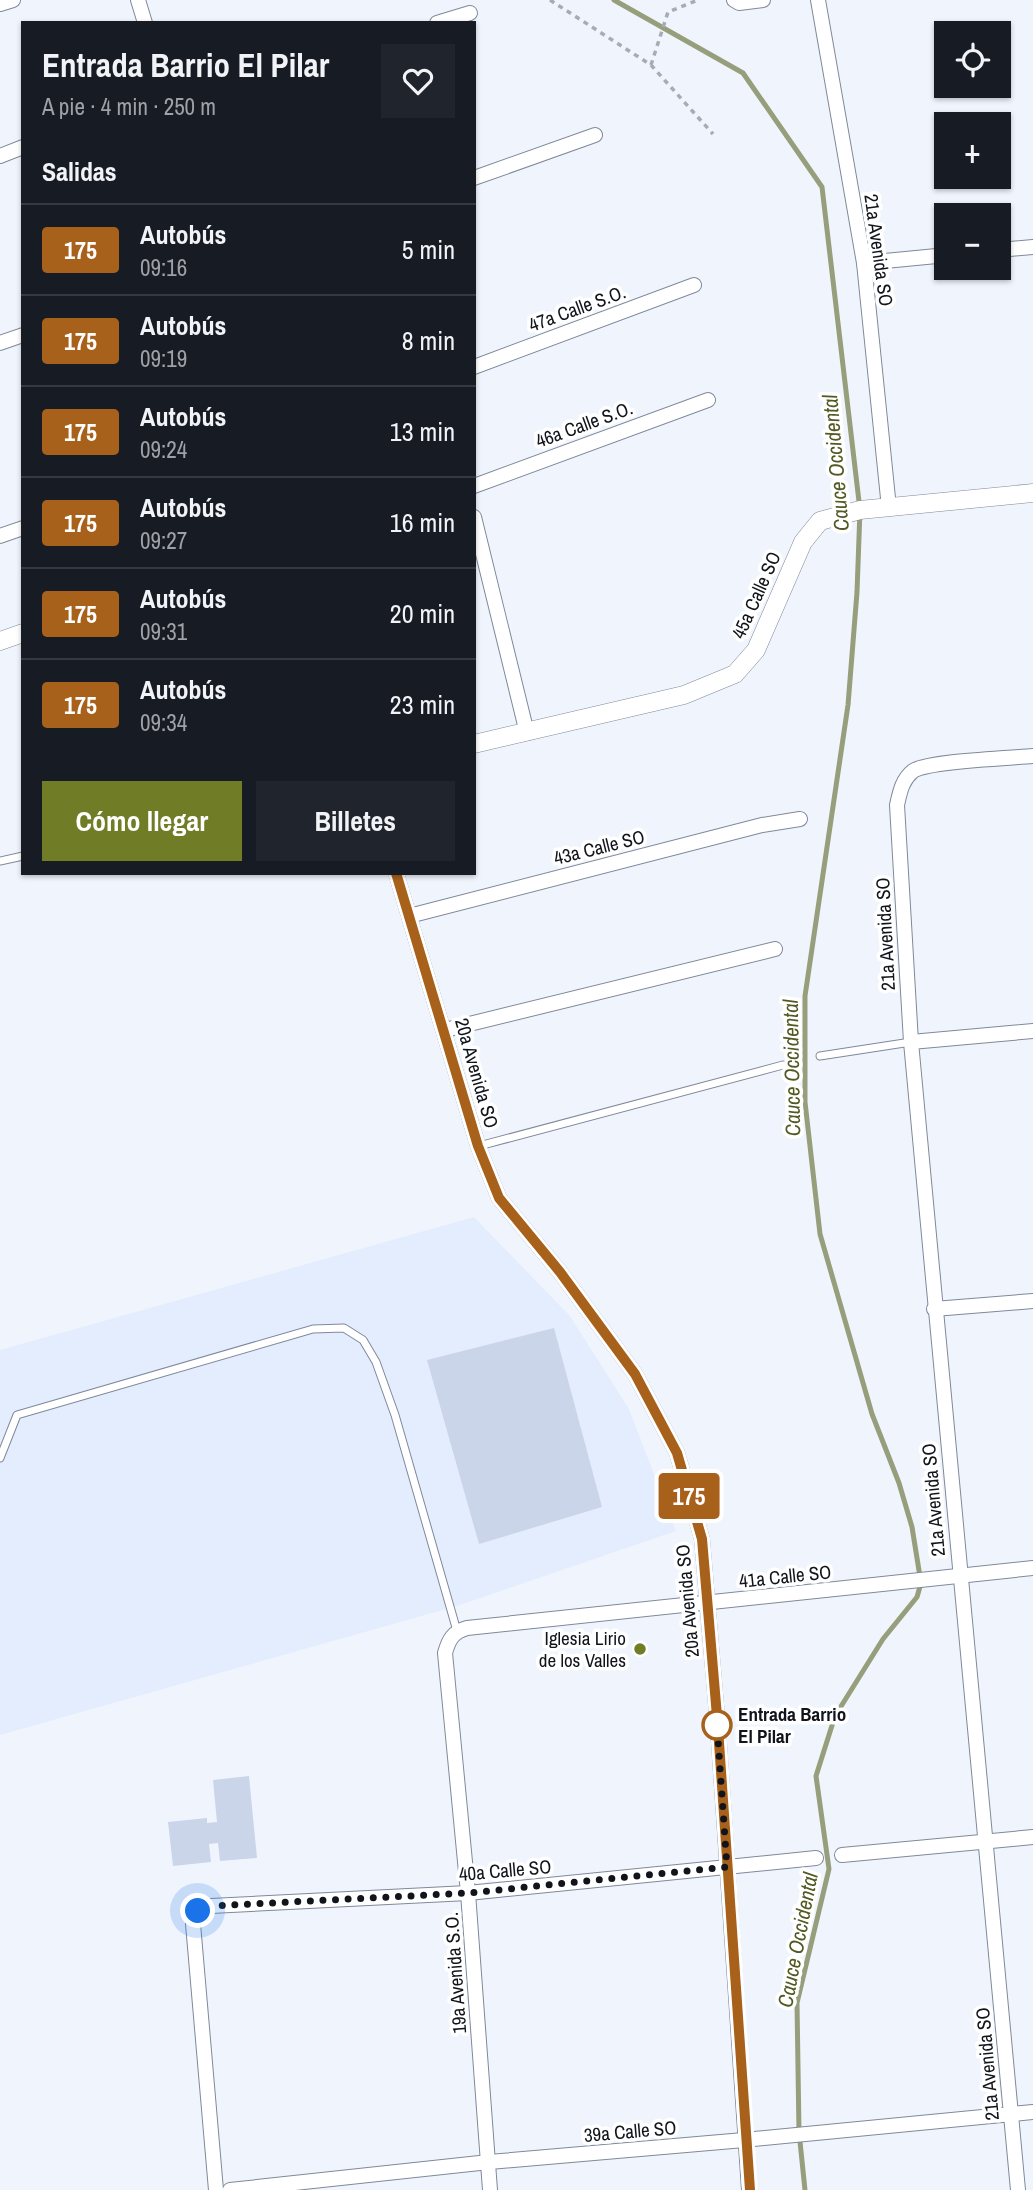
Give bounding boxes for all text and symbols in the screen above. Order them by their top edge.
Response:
map controls [934,21,1011,280]
button: locate [934,21,1011,98]
text: Entrada Barrio El Pilar [42,43,329,87]
button: heart [381,44,455,118]
text: A pie · 4 min · 250 m [42,91,216,122]
button: + [934,112,1011,189]
text: Salidas [42,154,117,189]
street label: 21a Avenida SO [858,192,900,308]
button: − [934,203,1011,280]
text: Autobús [140,217,226,252]
text: 5 min [402,232,455,267]
text: 175 [64,234,97,266]
text: 09:16 [140,252,187,283]
street label: 47a Calle S.O. [525,278,629,338]
text: Autobús [140,308,226,343]
text: 8 min [402,323,455,358]
text: 175 [64,325,97,357]
text: 09:19 [140,343,187,374]
water label: Cauce Occidental [815,392,856,532]
street label: 46a Calle S.O. [532,394,636,454]
text: Autobús [140,399,226,434]
text: 13 min [390,414,455,449]
text: 175 [64,416,97,448]
text: 09:24 [140,434,187,465]
text: Autobús [140,490,226,525]
text: 16 min [390,505,455,540]
text: 175 [64,507,97,539]
text: 09:27 [140,525,187,556]
street label: 45a Calle SO [725,547,787,643]
text: Autobús [140,581,226,616]
text: 20 min [390,596,455,631]
text: 175 [64,598,97,630]
text: 09:31 [140,616,187,647]
text: Autobús [140,672,226,707]
text: 23 min [390,687,455,722]
text: 175 [64,689,97,721]
text: 09:34 [140,707,187,738]
button: Cómo llegar [42,781,242,861]
button: Billetes [256,781,455,861]
street label: 43a Calle SO [551,823,647,871]
street label: 21a Avenida SO [869,877,901,991]
water label: Cauce Occidental [776,998,807,1137]
street label: 20a Avenida SO [449,1015,505,1131]
street label: 21a Avenida SO [915,1442,951,1558]
line badge: 175 [649,1473,729,1519]
text: 175 [673,1480,705,1512]
street label: 20a Avenida SO [669,1543,705,1659]
street label: 41a Calle SO [738,1558,832,1594]
place label: Iglesia Lirio de los Valles [539,1625,626,1673]
marker: Iglesia Lirio de los Valles [632,1641,648,1657]
place label: Entrada Barrio El Pilar [738,1701,846,1749]
marker: Entrada Barrio El Pilar [702,1710,732,1740]
street label: 40a Calle SO [458,1853,552,1887]
water label: Cauce Occidental [770,1869,825,2010]
your location [180,1893,215,1928]
street label: 19a Avenida S.O. [438,1911,472,2035]
street label: 21a Avenida SO [969,2006,1005,2122]
street label: 39a Calle SO [583,2114,677,2148]

